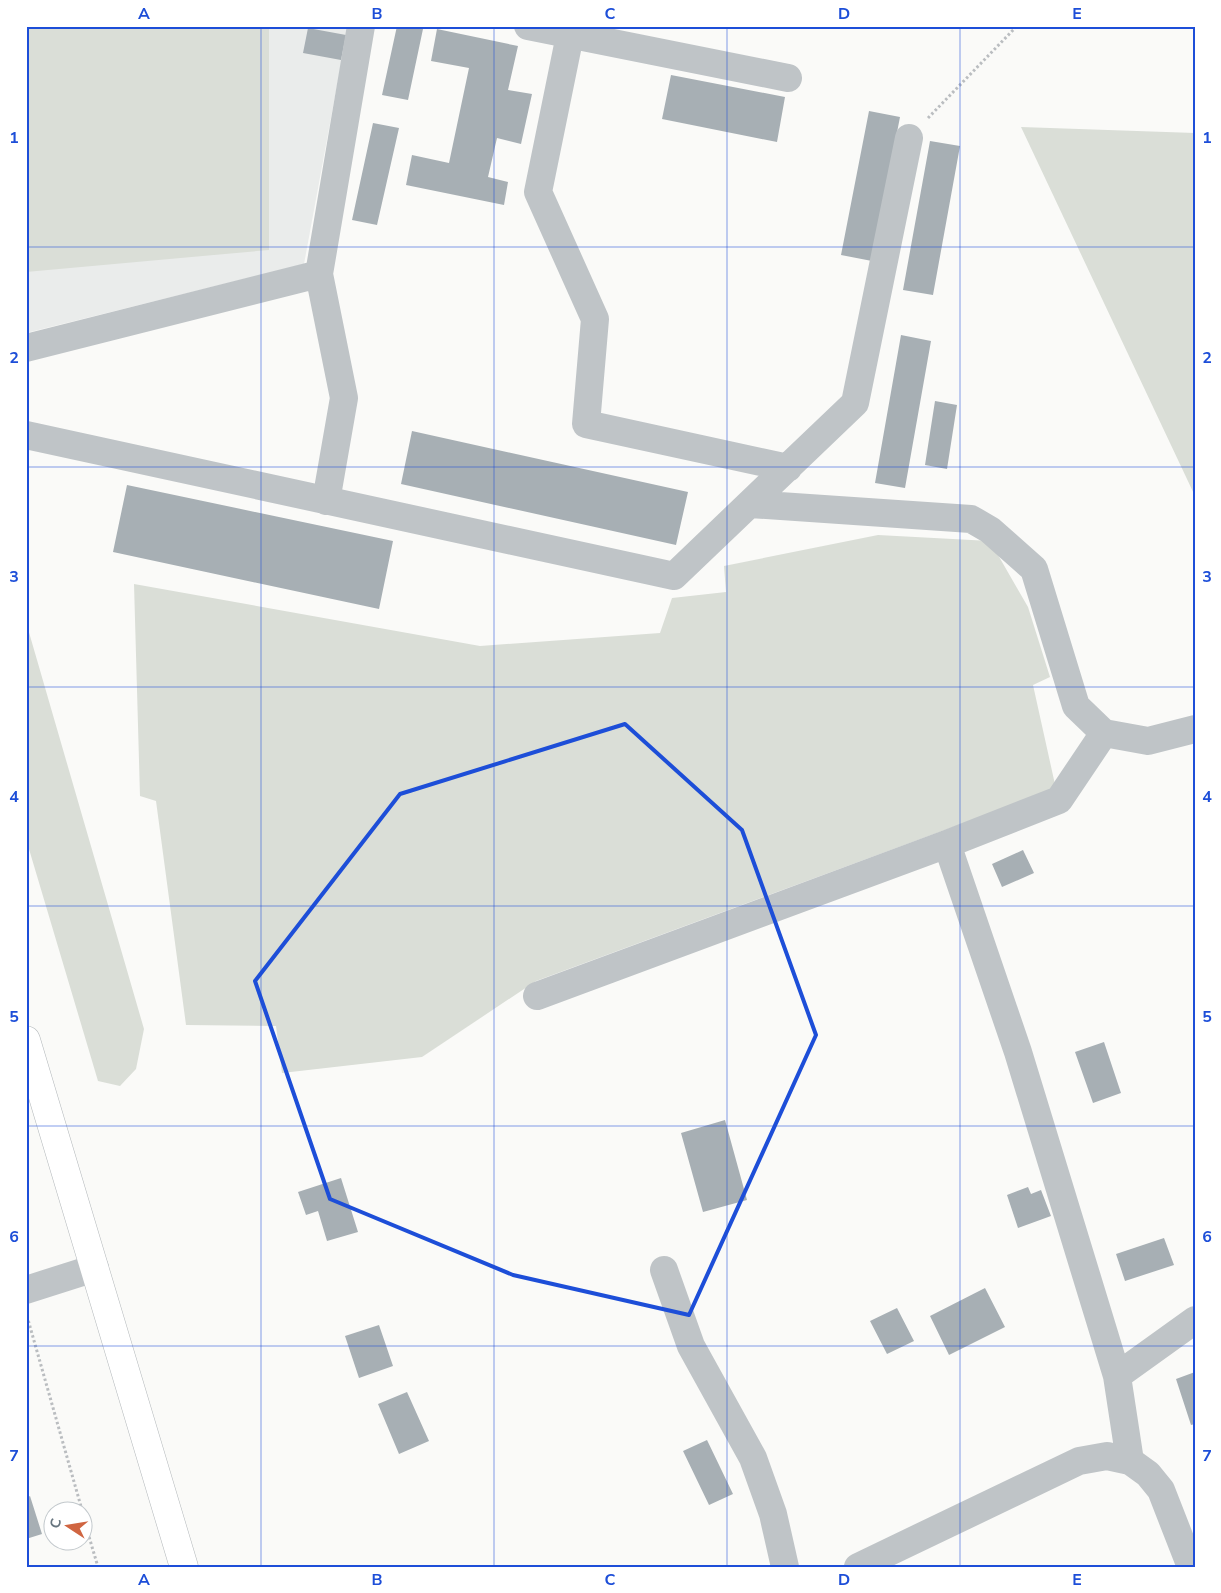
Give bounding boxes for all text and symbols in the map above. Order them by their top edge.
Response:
text: A [138,3,150,25]
text: B [371,3,383,25]
text: C [605,3,616,25]
text: D [838,3,850,25]
text: E [1072,3,1082,25]
text: 1 [9,127,19,149]
text: 1 [1202,127,1212,149]
text: 2 [9,347,19,369]
text: 2 [1202,347,1212,369]
text: 3 [9,566,19,588]
text: 3 [1202,566,1212,588]
text: 4 [9,786,19,808]
text: 4 [1202,786,1212,808]
text: 5 [9,1006,19,1028]
text: 5 [1202,1006,1212,1028]
text: 6 [9,1226,19,1248]
text: 6 [1202,1226,1212,1248]
text: 7 [9,1445,19,1467]
text: 7 [1202,1445,1212,1467]
north arrow [42,1500,92,1550]
text: С [45,1516,66,1530]
text: A [138,1569,150,1591]
text: B [371,1569,383,1591]
text: C [605,1569,616,1591]
text: D [838,1569,850,1591]
text: E [1072,1569,1082,1591]

